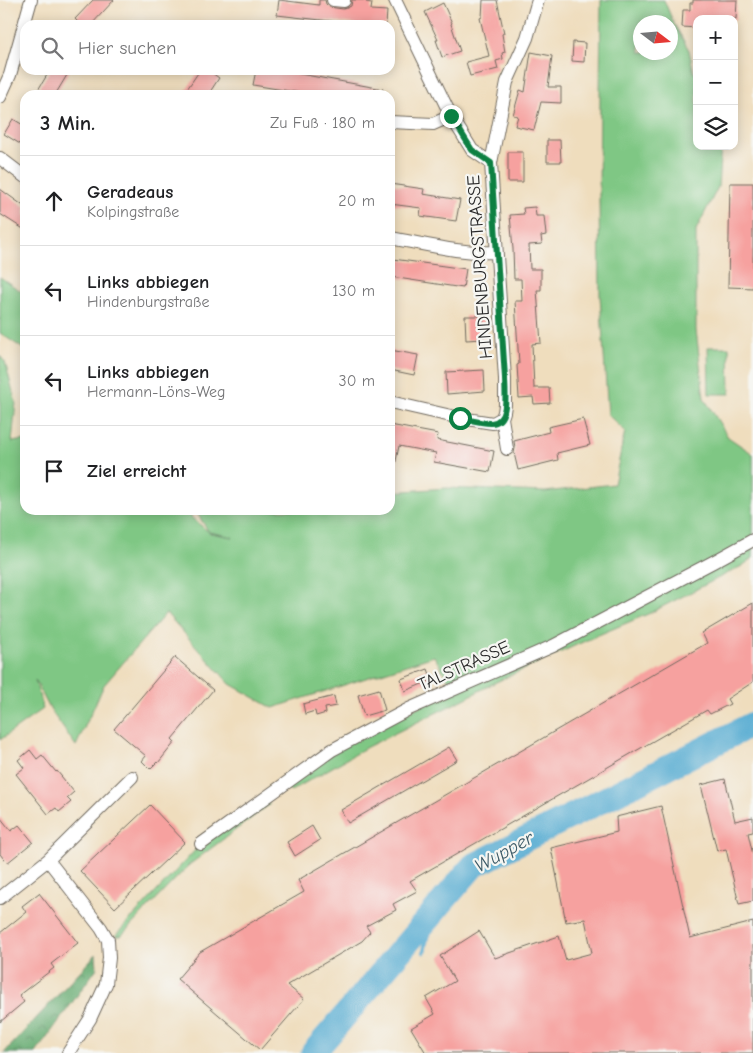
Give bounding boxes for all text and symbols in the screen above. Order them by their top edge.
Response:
north arrow [633,15,678,60]
map controls [693,15,738,150]
button: + [693,15,738,60]
search box [20,20,395,75]
icon: search [38,34,66,62]
text: Hier suchen [78,37,176,59]
button: − [693,60,738,105]
route end [440,105,463,128]
button: layers [693,105,738,150]
text: 3 Min. [40,111,95,135]
text: Zu Fuß · 180 m [270,114,375,132]
street label: HINDENBURGSTRASSE [463,174,497,360]
text: Geradeaus [87,181,173,203]
icon: ahead [40,187,68,215]
text: 20 m [338,192,375,210]
text: Kolpingstraße [87,203,179,221]
text: Links abbiegen [87,271,209,293]
icon: left [40,277,68,305]
text: 130 m [332,282,375,300]
text: Hindenburgstraße [87,293,209,311]
text: Links abbiegen [87,361,209,383]
icon: left [40,367,68,395]
text: 30 m [339,372,375,390]
text: Hermann-Löns-Weg [87,383,225,401]
route start [449,407,472,430]
icon: arrive [40,457,68,485]
text: Ziel erreicht [87,460,186,482]
street label: TALSTRASSE [415,636,513,696]
water label: Wupper [471,826,539,877]

